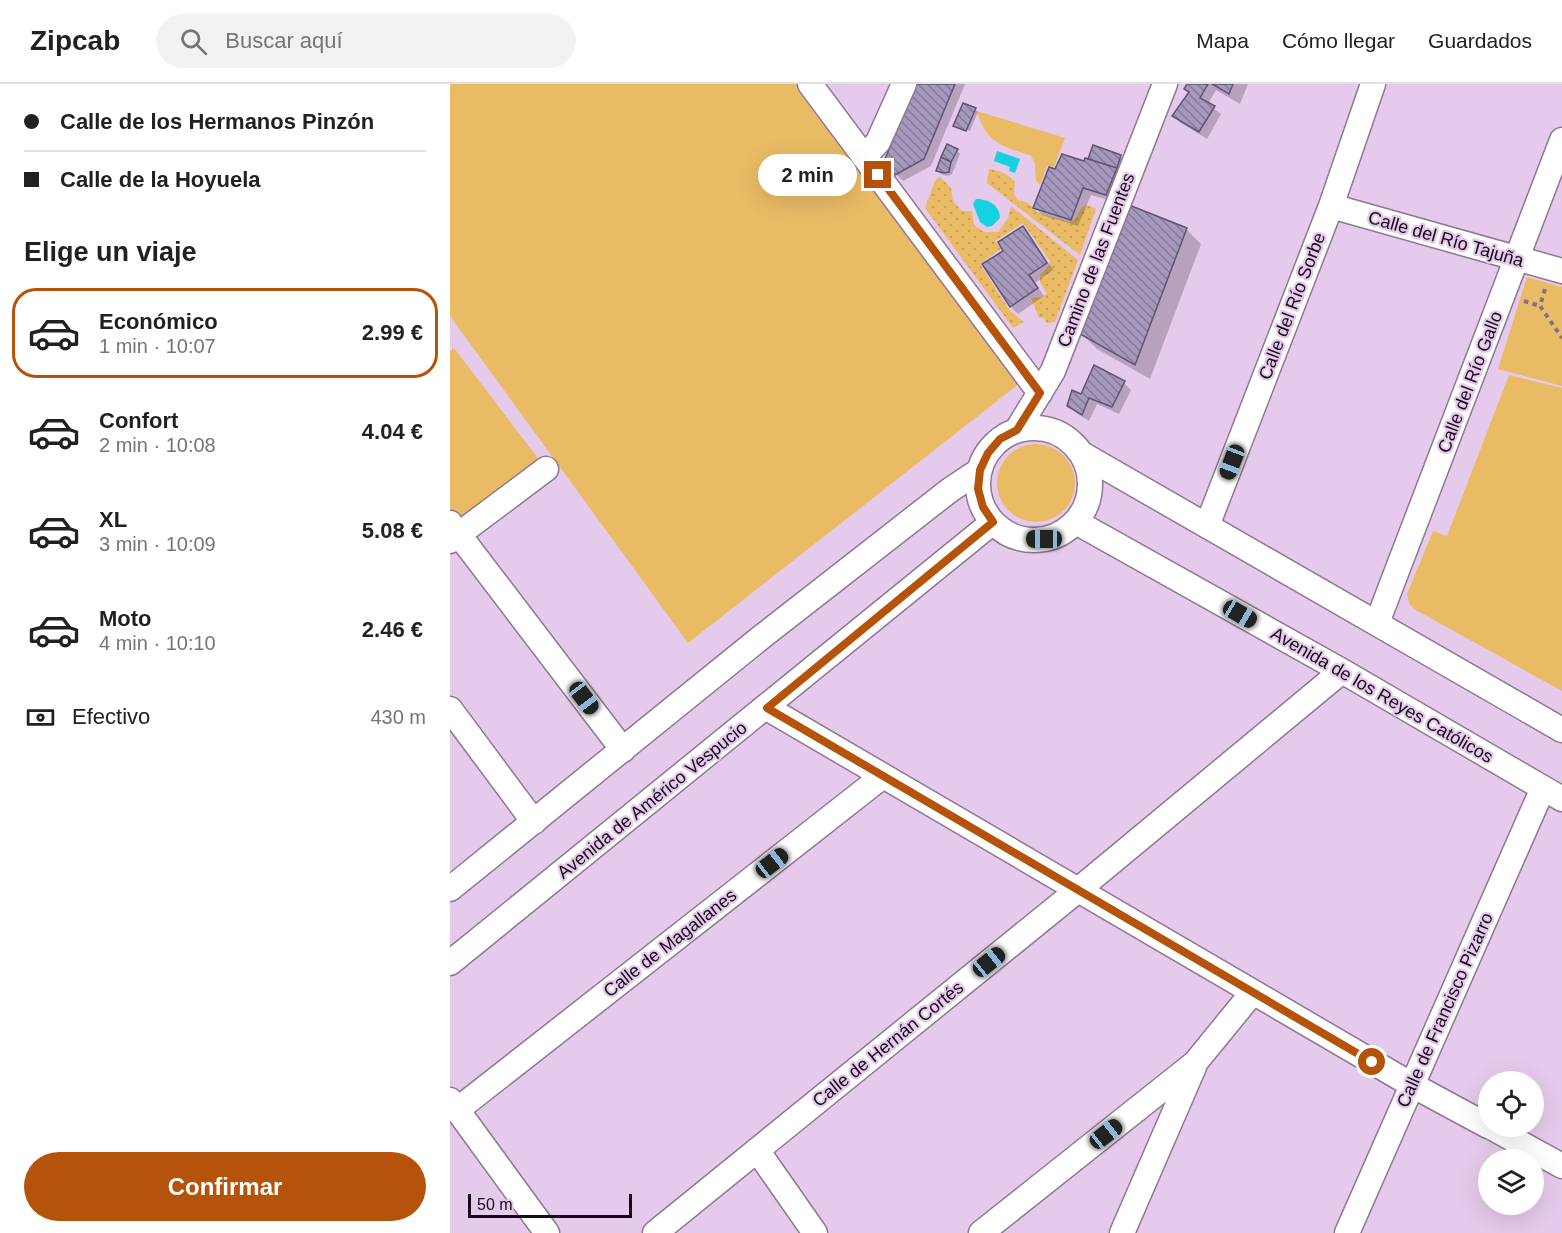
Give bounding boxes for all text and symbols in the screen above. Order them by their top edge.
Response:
search box [156,14,576,68]
text: Zipcab [30,25,120,56]
icon: search [177,25,210,58]
text: Buscar aquí [225,28,343,53]
text: Mapa [1196,29,1249,52]
text: Cómo llegar [1282,29,1395,52]
text: Guardados [1428,29,1532,52]
text: Calle de los Hermanos Pinzón [60,109,374,134]
callout: 2 min [758,154,857,196]
route end [864,161,891,188]
text: 2 min [781,164,834,186]
text: Calle de la Hoyuela [60,167,261,192]
street label: Camino de las Fuentes [1053,170,1139,350]
street label: Calle del Río Tajuña [1366,207,1527,271]
street label: Calle del Río Sorbe [1255,230,1329,382]
text: Elige un viaje [24,237,197,267]
icon: car [27,306,81,360]
street label: Calle del Río Gallo [1434,308,1506,456]
text: Económico [99,309,218,334]
text: 2.99 € [362,320,423,345]
text: 1 min · 10:07 [99,335,216,357]
icon: car [27,405,81,459]
text: Confort [99,408,178,433]
text: 4.04 € [362,419,423,444]
text: 2 min · 10:08 [99,434,216,456]
car [1217,442,1247,482]
icon: car [27,504,81,558]
text: XL [99,507,127,532]
text: 5.08 € [362,518,423,543]
car [1026,530,1062,548]
text: 3 min · 10:09 [99,533,216,555]
car [1220,597,1260,631]
icon: car [27,603,81,657]
text: Moto [99,606,152,631]
text: 2.46 € [362,617,423,642]
street label: Avenida de los Reyes Católicos [1268,623,1496,767]
text: 4 min · 10:10 [99,632,216,654]
car [566,678,602,718]
icon: cash [24,701,57,734]
text: Efectivo [72,704,150,729]
text: 430 m [370,706,426,728]
street label: Avenida de Américo Vespucio [553,717,751,883]
car [752,845,792,881]
street label: Calle de Magallanes [600,885,740,1001]
street label: Calle de Francisco Pizarro [1393,910,1497,1110]
car [969,944,1009,980]
street label: Calle de Hernán Cortés [809,977,967,1111]
route start [1358,1048,1385,1075]
map controls [1478,1071,1544,1215]
button: locate [1478,1071,1544,1137]
car [1086,1116,1126,1152]
button: layers [1478,1149,1544,1215]
button: Confirmar [24,1152,426,1221]
scale bar [468,1191,632,1218]
text: 50 m [477,1196,513,1213]

